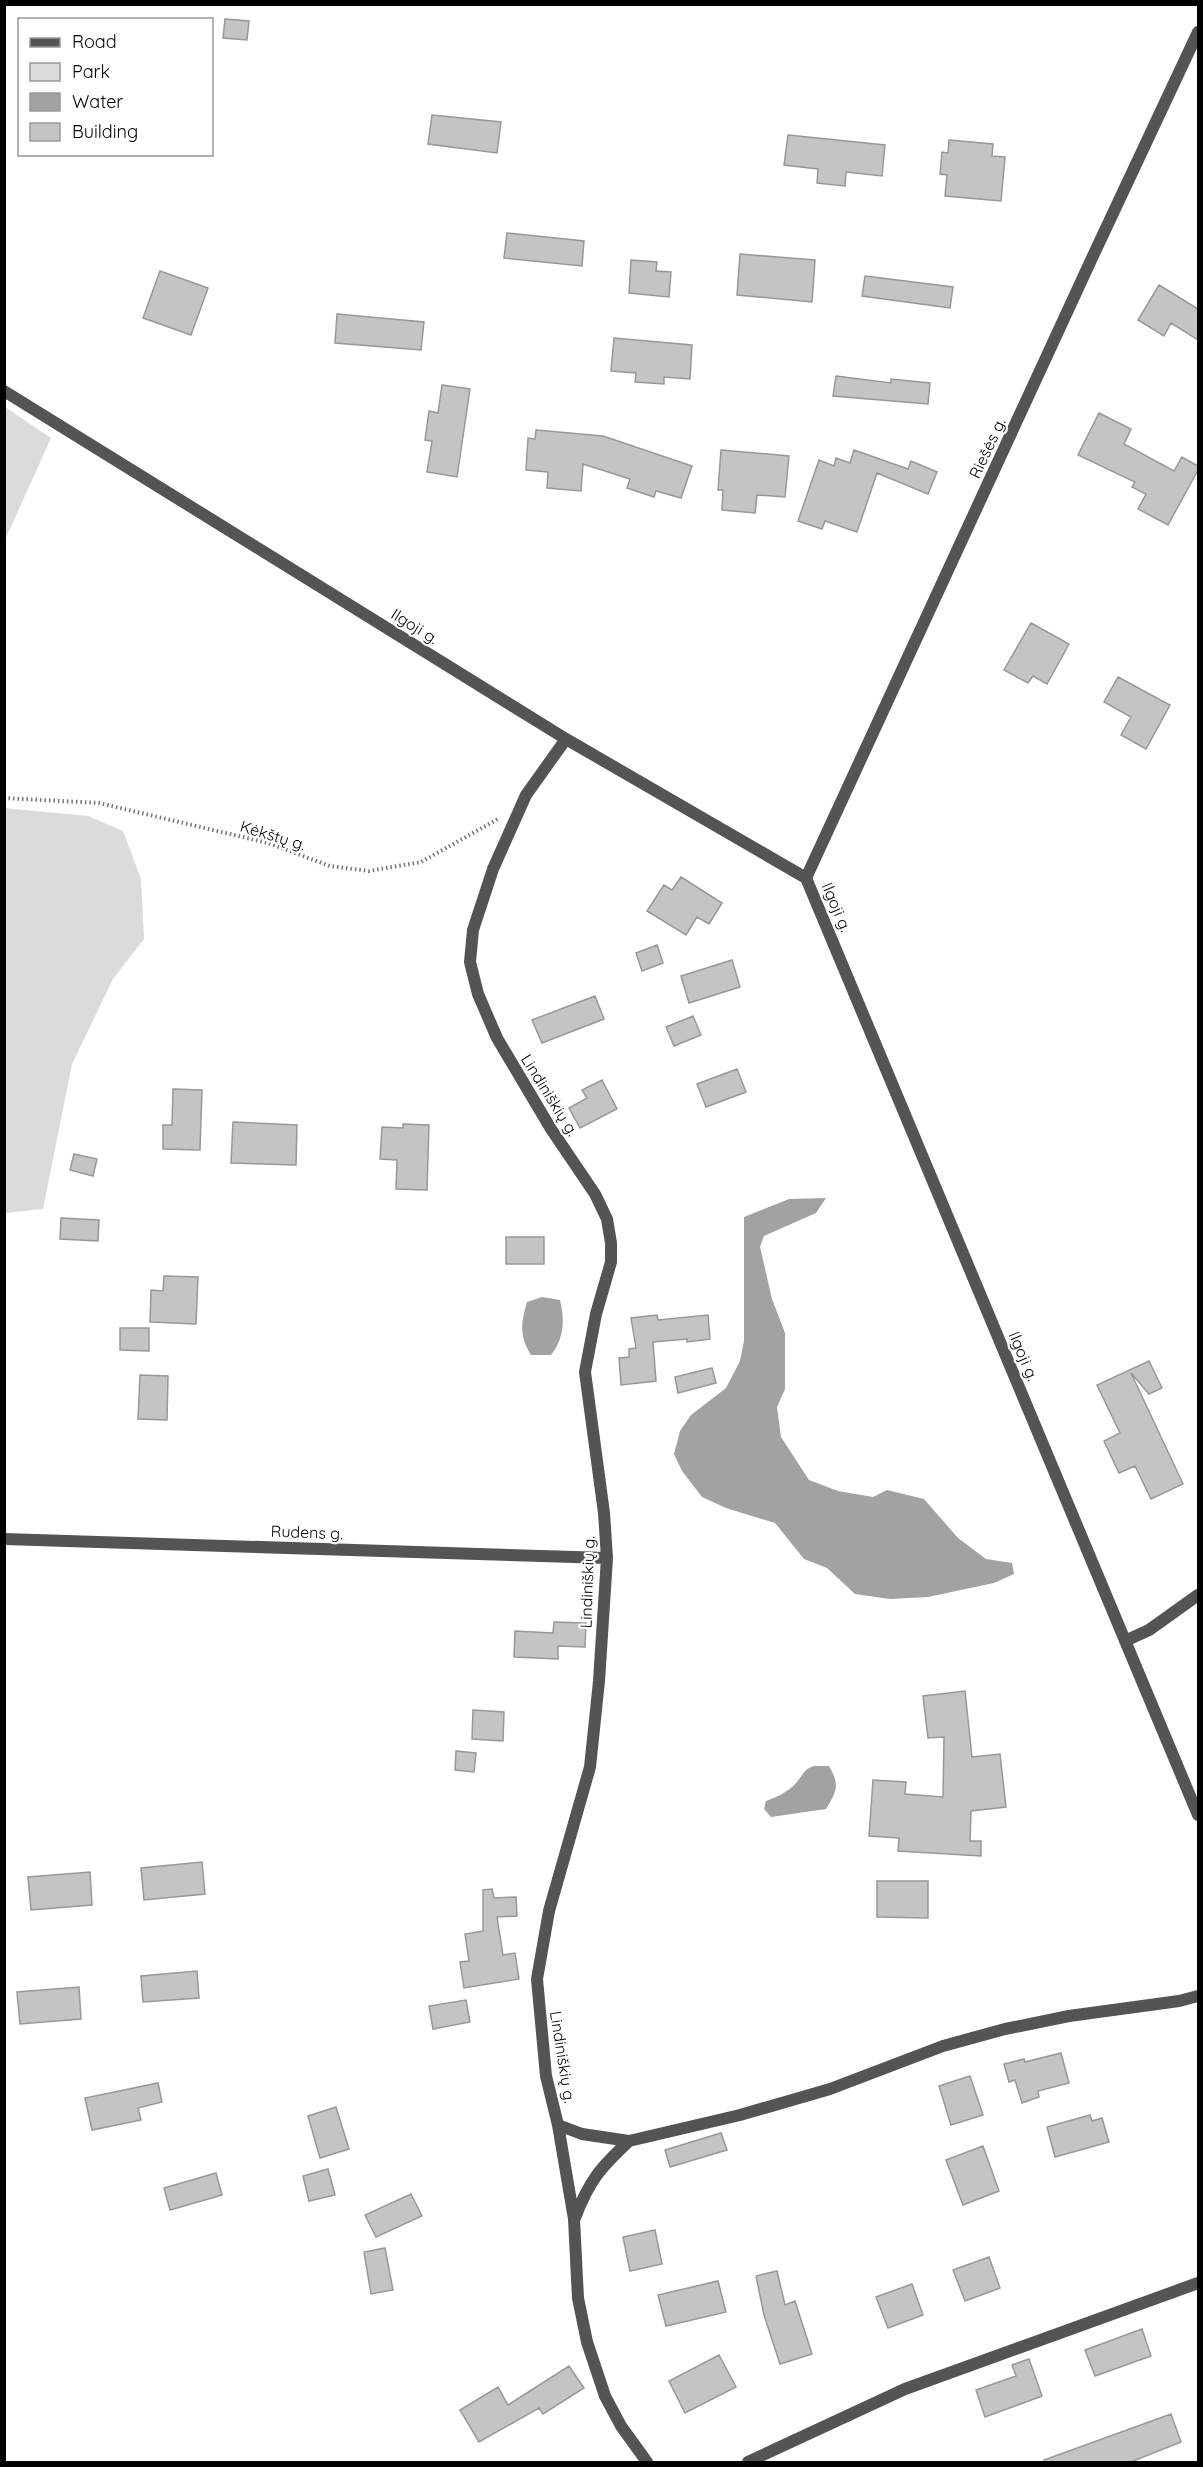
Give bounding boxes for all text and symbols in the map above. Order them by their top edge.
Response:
legend [18,18,213,156]
text: Road [72,30,117,53]
text: Park [72,60,110,83]
text: Water [72,90,123,113]
text: Building [72,120,138,143]
street label: Riešės g. [964,414,1010,481]
street label: Ilgoji g. [388,604,442,648]
street label: Kėkštų g. [238,816,308,854]
street label: Ilgoji g. [818,879,856,935]
street label: Lindiniškių g. [517,1050,583,1140]
street label: Ilgoji g. [1005,1328,1043,1384]
street label: Rudens g. [270,1521,344,1543]
street label: Lindiniškių g. [575,1535,599,1629]
street label: Lindiniškių g. [546,2010,580,2104]

